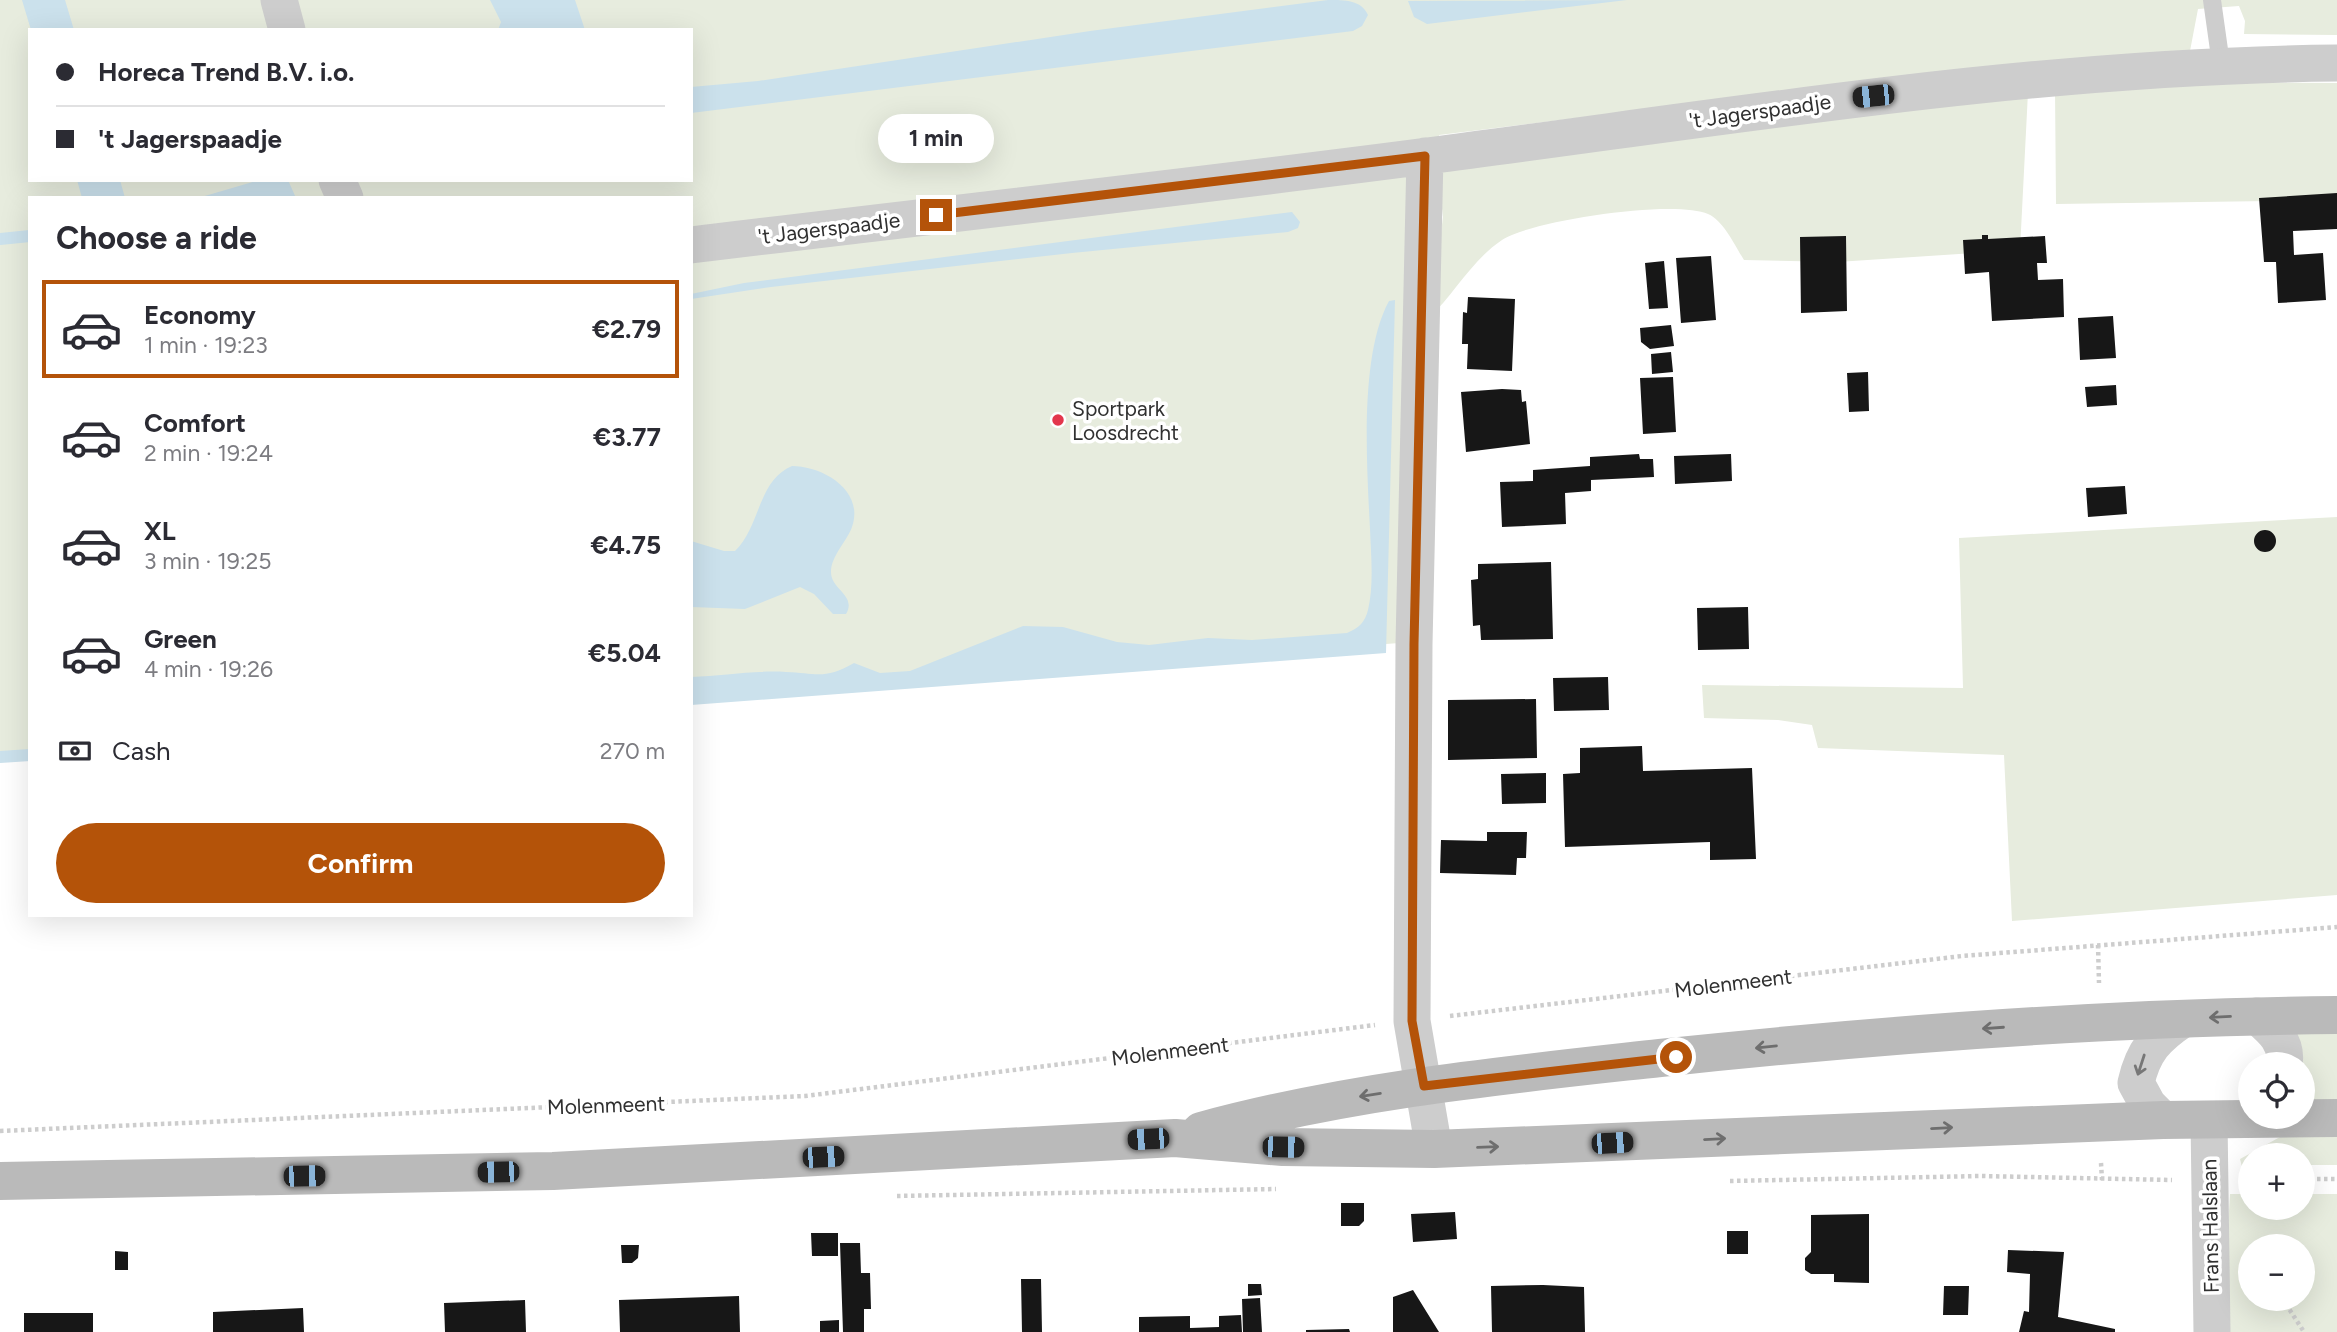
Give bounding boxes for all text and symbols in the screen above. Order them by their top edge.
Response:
text: Horeca Trend B.V. i.o. [98,56,355,88]
car [1852,83,1895,109]
street label: 't Jagerspaadje [1688,89,1832,133]
callout: 1 min [878,114,994,162]
text: 't Jagerspaadje [98,123,282,155]
text: 1 min [909,124,963,152]
route end [920,199,952,231]
street label: 't Jagerspaadje [757,207,901,249]
text: Choose a ride [56,219,257,257]
icon: car [60,298,123,361]
text: Economy [144,299,256,331]
text: €2.79 [592,313,661,345]
text: 1 min · 19:23 [144,331,268,359]
place label: Sportpark Loosdrecht [1072,396,1179,445]
icon: car [60,406,123,469]
text: Comfort [144,407,246,439]
marker: Sportpark Loosdrecht [1050,412,1066,428]
text: €3.77 [593,421,661,453]
text: 2 min · 19:24 [144,439,273,467]
icon: car [60,514,123,577]
text: XL [144,515,176,547]
text: €4.75 [590,529,661,561]
text: 3 min · 19:25 [144,547,272,575]
icon: car [60,622,123,685]
text: Green [144,623,217,655]
text: €5.04 [588,637,661,669]
text: 4 min · 19:26 [144,655,273,683]
icon: cash [56,732,94,770]
text: Cash [112,735,171,767]
text: 270 m [600,737,665,765]
button: Confirm [56,823,665,903]
street label: Molenmeent [1673,963,1793,1003]
one-way arrow [2209,1011,2232,1024]
one-way arrow [1981,1022,2004,1035]
street label: Molenmeent [1110,1031,1230,1071]
route start [1660,1041,1692,1073]
one-way arrow [1755,1041,1778,1054]
map controls [2238,1052,2315,1311]
button: locate [2238,1052,2315,1129]
one-way arrow [2134,1054,2147,1076]
one-way arrow [1359,1089,1382,1102]
street label: Molenmeent [546,1090,666,1120]
one-way arrow [1931,1121,1953,1134]
car [1127,1127,1170,1151]
car [1591,1131,1634,1155]
one-way arrow [1703,1132,1726,1145]
car [1262,1136,1305,1158]
one-way arrow [1476,1140,1499,1154]
button: + [2238,1143,2315,1220]
car [802,1145,845,1169]
street label: Frans Halslaan [2196,1159,2224,1293]
car [477,1161,520,1183]
car [283,1165,326,1187]
button: − [2238,1234,2315,1311]

